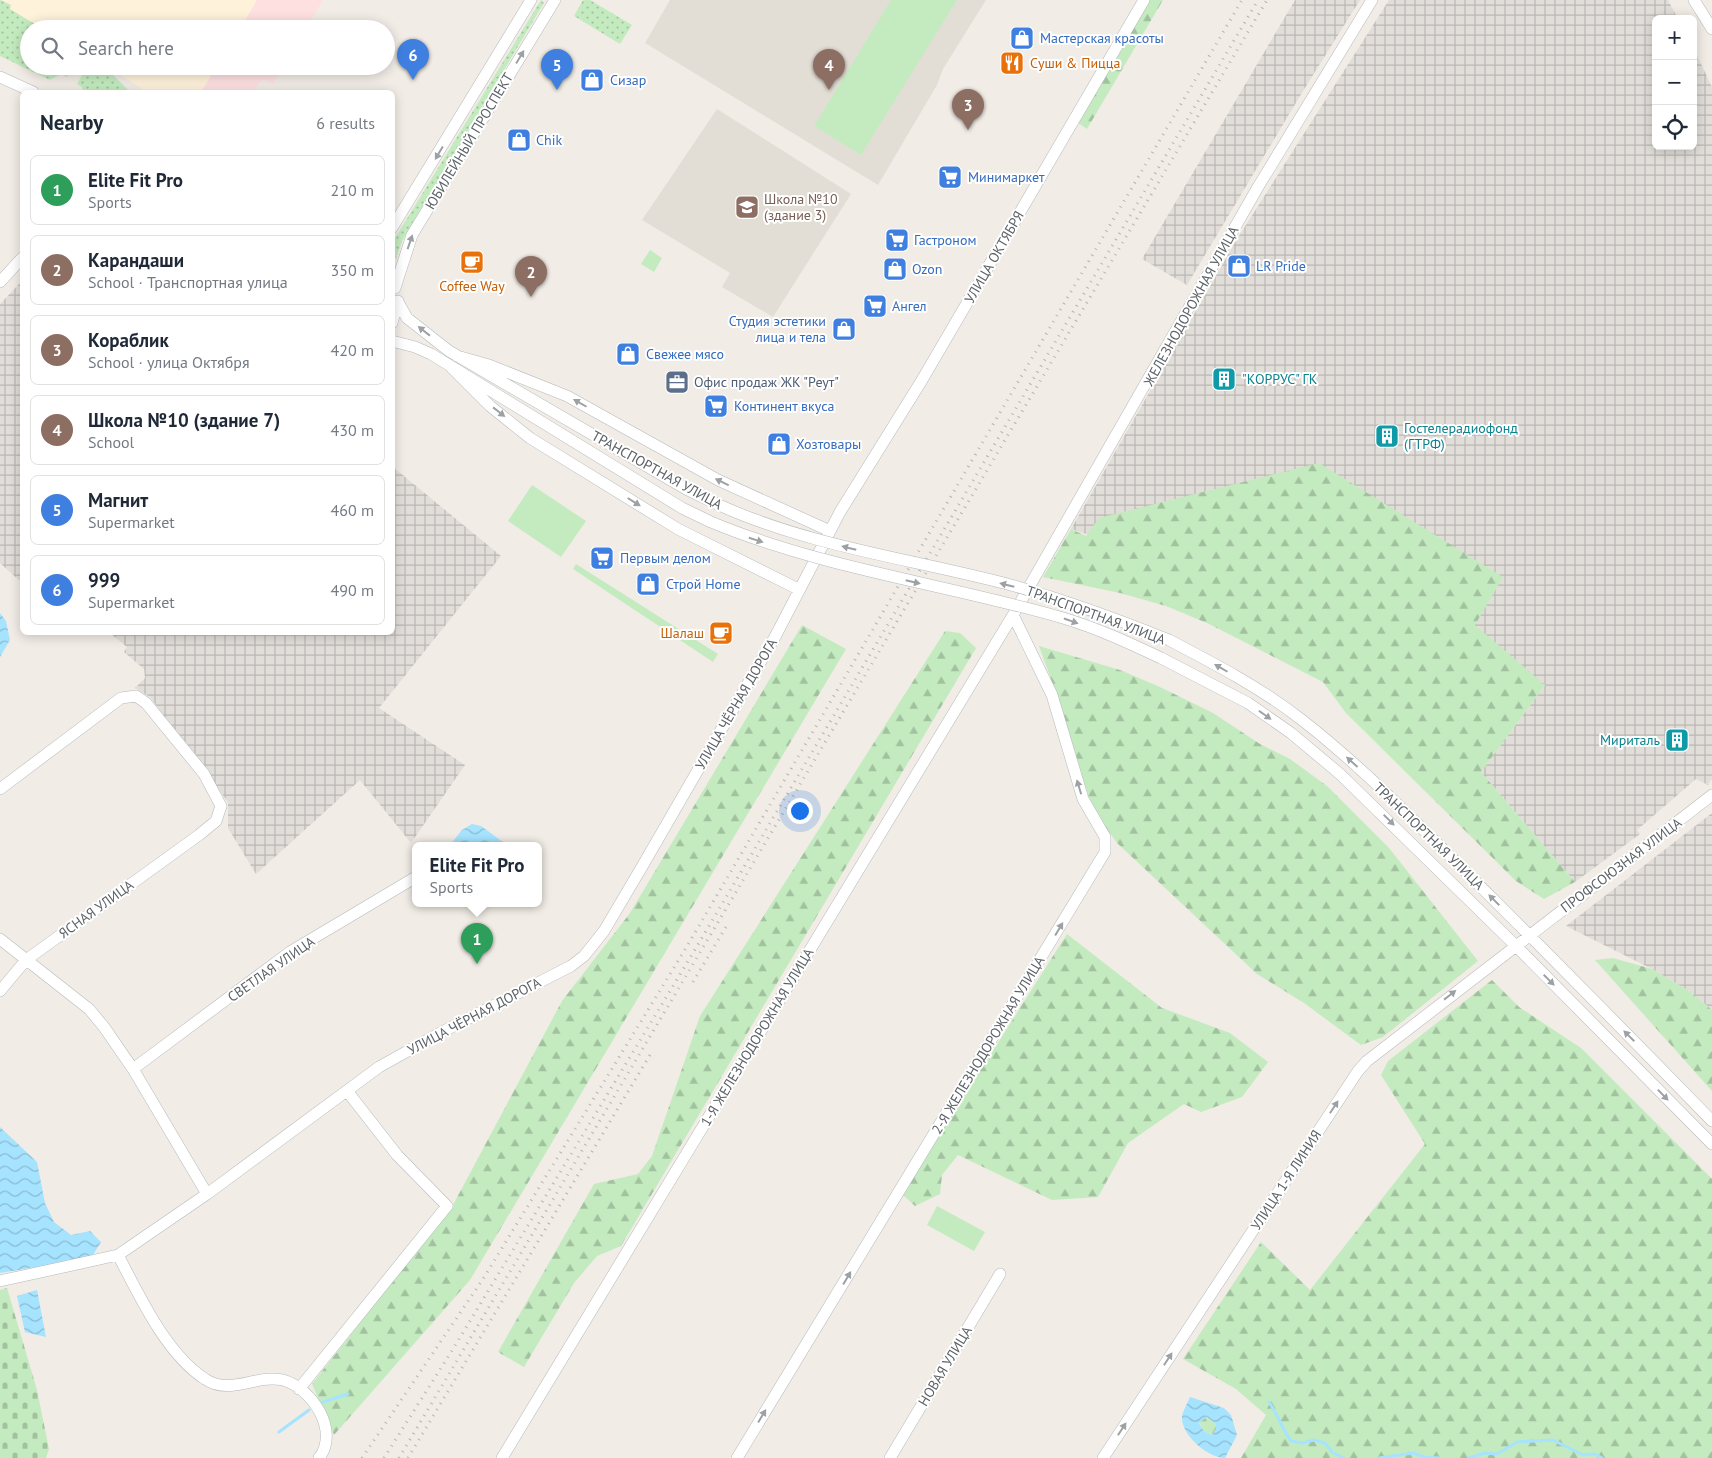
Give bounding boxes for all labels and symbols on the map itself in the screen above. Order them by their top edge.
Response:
shop icon: Мастерская красоты [1009,25,1035,51]
place label: Мастерская красоты [1040,29,1164,47]
pin: 6 [397,39,429,80]
pin: 5 [541,49,573,90]
pin: 4 [813,49,845,90]
restaurant icon: Суши & Пицца [999,50,1025,76]
one-way arrow [516,51,525,64]
place label: Суши & Пицца [1030,54,1120,72]
shop icon: Сизар [579,67,605,93]
street label: ЮБИЛЕЙНЫЙ ПРОСПЕКТ [421,69,517,213]
place label: Сизар [610,71,646,89]
pin: 3 [952,89,984,130]
shop icon: Chik [506,127,532,153]
place label: Chik [536,131,562,149]
one-way arrow [434,147,443,160]
supermarket icon: Минимаркет [937,164,963,190]
place label: Минимаркет [968,168,1045,186]
place label: Школа №10 (здание 3) [764,190,838,224]
school or university icon: Школа №10 (здание 3) [734,194,760,220]
street label: УЛИЦА ОКТЯБРЯ [960,208,1028,306]
street label: ЖЕЛЕЗНОДОРОЖНАЯ УЛИЦА [1139,222,1243,390]
supermarket icon: Гастроном [884,227,910,253]
place label: Гастроном [914,231,976,249]
one-way arrow [407,234,415,249]
cafe icon: Coffee Way [459,249,485,275]
shop icon: LR Pride [1226,253,1252,279]
pin: 2 [515,256,547,297]
shop icon: Ozon [882,256,908,282]
place label: LR Pride [1256,257,1306,275]
place label: Ozon [912,260,942,278]
place label: Coffee Way [439,277,505,295]
supermarket icon: Ангел [862,293,888,319]
place label: Ангел [892,297,927,315]
place label: Студия эстетики лица и тела [729,312,826,346]
shop icon: Студия эстетики лица и тела [831,316,857,342]
one-way arrow [418,326,431,337]
shop icon: Свежее мясо [615,341,641,367]
place label: Свежее мясо [646,345,724,363]
building icon: "КОРРУС" ГК [1211,366,1237,392]
office icon: Офис продаж ЖК "Реут" [664,369,690,395]
place label: "КОРРУС" ГК [1242,370,1318,388]
place label: Офис продаж ЖК "Реут" [694,373,839,391]
supermarket icon: Континент вкуса [703,393,729,419]
place label: Континент вкуса [734,397,834,415]
one-way arrow [573,399,586,408]
one-way arrow [492,407,505,418]
place label: Гостелерадиофонд (ГТРФ) [1404,419,1518,453]
building icon: Гостелерадиофонд (ГТРФ) [1374,423,1400,449]
street label: ТРАНСПОРТНАЯ УЛИЦА [588,427,726,514]
shop icon: Хозтовары [766,431,792,457]
place label: Хозтовары [796,435,861,453]
one-way arrow [715,477,729,485]
one-way arrow [627,498,640,507]
one-way arrow [749,536,764,544]
one-way arrow [841,544,856,552]
supermarket icon: Первым делом [589,545,615,571]
place label: Первым делом [620,549,711,567]
shop icon: Строй Home [635,571,661,597]
place label: Строй Home [666,575,741,593]
one-way arrow [906,578,921,586]
one-way arrow [1000,580,1015,588]
street label: ТРАНСПОРТНАЯ УЛИЦА [1024,581,1169,649]
one-way arrow [1063,618,1078,625]
cafe icon: Шалаш [708,620,734,646]
place label: Шалаш [660,624,704,642]
street label: УЛИЦА ЧЁРНАЯ ДОРОГА [691,634,781,773]
one-way arrow [1214,663,1227,672]
one-way arrow [1258,710,1272,720]
building icon: Мириталь [1664,727,1690,753]
place label: Мириталь [1600,731,1660,749]
one-way arrow [1347,756,1359,768]
one-way arrow [1075,779,1083,794]
street label: ТРАНСПОРТНАЯ УЛИЦА [1370,779,1489,894]
your location [787,798,813,824]
street label: ПРОФСОЮЗНАЯ УЛИЦА [1557,813,1686,916]
one-way arrow [1383,814,1395,826]
street label: ЯСНАЯ УЛИЦА [55,875,138,942]
one-way arrow [1488,894,1500,906]
pin: 1 [461,923,493,964]
one-way arrow [1054,923,1063,936]
street label: СВЕТЛАЯ УЛИЦА [224,932,319,1006]
street label: 1-Я ЖЕЛЕЗНОДОРОЖНАЯ УЛИЦА [697,944,818,1129]
street label: 2-Я ЖЕЛЕЗНОДОРОЖНАЯ УЛИЦА [928,952,1049,1137]
street label: УЛИЦА ЧЁРНАЯ ДОРОГА [404,973,544,1059]
one-way arrow [1543,973,1555,985]
one-way arrow [1443,990,1457,1000]
one-way arrow [1623,1030,1635,1042]
one-way arrow [1657,1089,1669,1101]
one-way arrow [1329,1100,1339,1113]
street label: УЛИЦА 1-Я ЛИНИЯ [1247,1126,1325,1234]
one-way arrow [842,1271,851,1284]
street label: НОВАЯ УЛИЦА [914,1322,976,1409]
one-way arrow [1163,1353,1173,1366]
one-way arrow [758,1410,767,1423]
one-way arrow [1117,1422,1127,1436]

